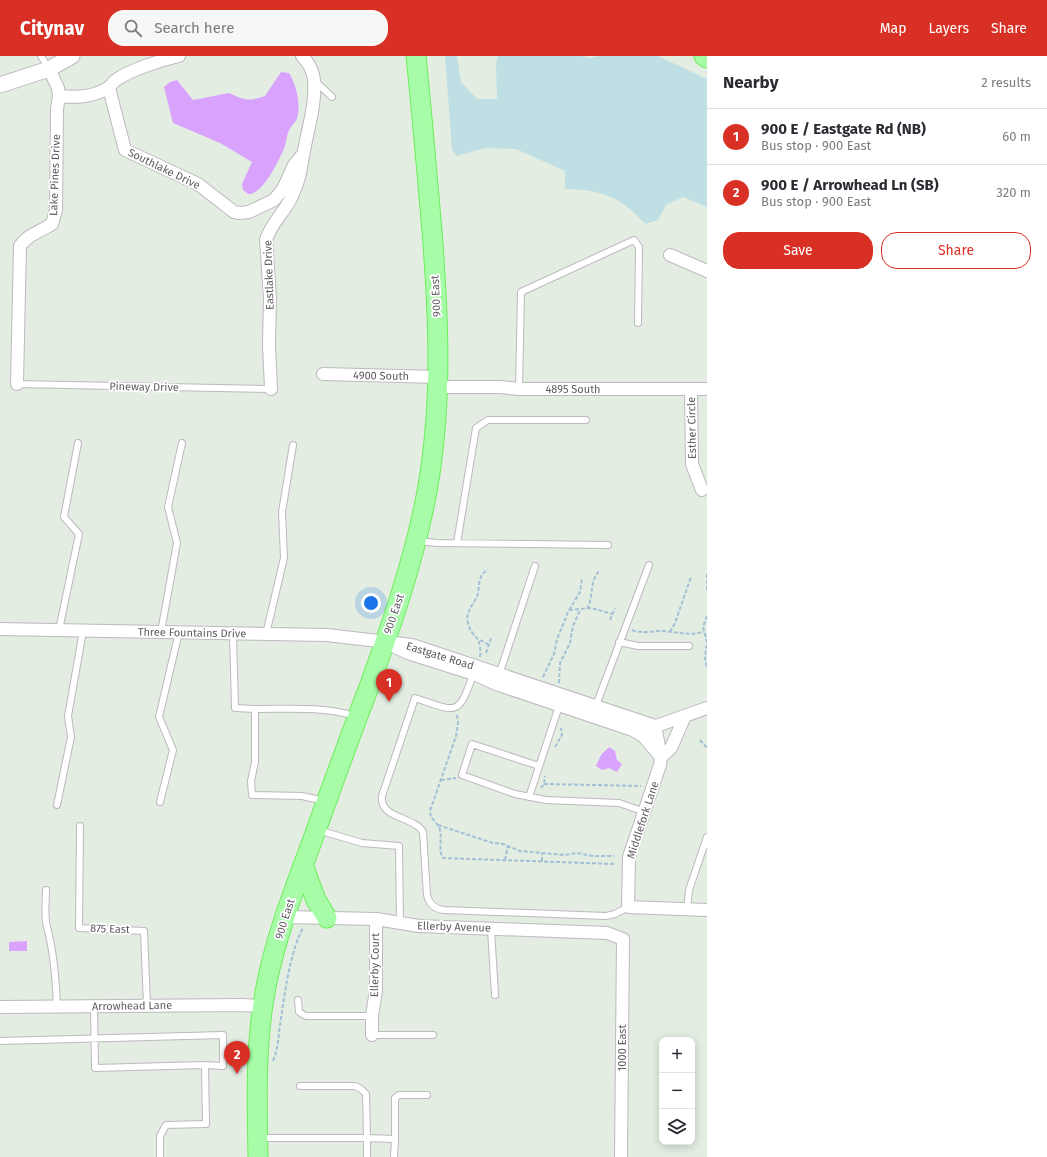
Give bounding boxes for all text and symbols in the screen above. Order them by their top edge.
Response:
search box [108,10,388,46]
text: Citynav [20,17,84,40]
icon: search [122,17,144,39]
text: Search here [154,19,234,37]
text: Map [880,20,906,37]
text: Layers [928,20,969,37]
text: Share [991,20,1027,37]
text: Nearby [723,72,778,93]
text: 2 results [981,75,1031,90]
text: 900 E / Eastgate Rd (NB) [761,120,926,138]
text: 1 [733,129,739,144]
text: 60 m [1002,129,1031,144]
street label: Lake Pines Drive [47,134,63,216]
text: Bus stop · 900 East [761,138,871,153]
street label: Southlake Drive [126,146,202,192]
text: 900 E / Arrowhead Ln (SB) [761,176,939,194]
text: 2 [733,185,739,200]
text: 320 m [996,185,1031,200]
text: Bus stop · 900 East [761,194,871,209]
button: Save [723,232,873,269]
button: Share [881,232,1031,269]
street label: Eastlake Drive [261,240,277,310]
street label: 900 East [428,275,444,317]
street label: 4900 South [353,369,409,383]
street label: Pineway Drive [109,380,179,394]
street label: 4895 South [545,383,601,396]
street label: Esther Circle [685,397,699,459]
street label: 900 East [381,592,407,636]
your location [361,593,381,613]
street label: Three Fountains Drive [138,626,246,640]
street label: Eastgate Road [405,640,475,672]
pin: 1 [376,669,402,702]
street label: Middlefork Lane [624,780,662,860]
street label: 900 East [272,897,298,941]
street label: Ellerby Avenue [417,919,491,935]
street label: 875 East [90,922,130,936]
street label: Ellerby Court [368,933,382,997]
street label: Arrowhead Lane [92,999,172,1013]
street label: 1000 East [616,1025,629,1071]
map controls [659,1037,695,1145]
button: + [659,1037,695,1073]
pin: 2 [224,1041,250,1074]
button: − [659,1073,695,1109]
button: layers [659,1109,695,1145]

